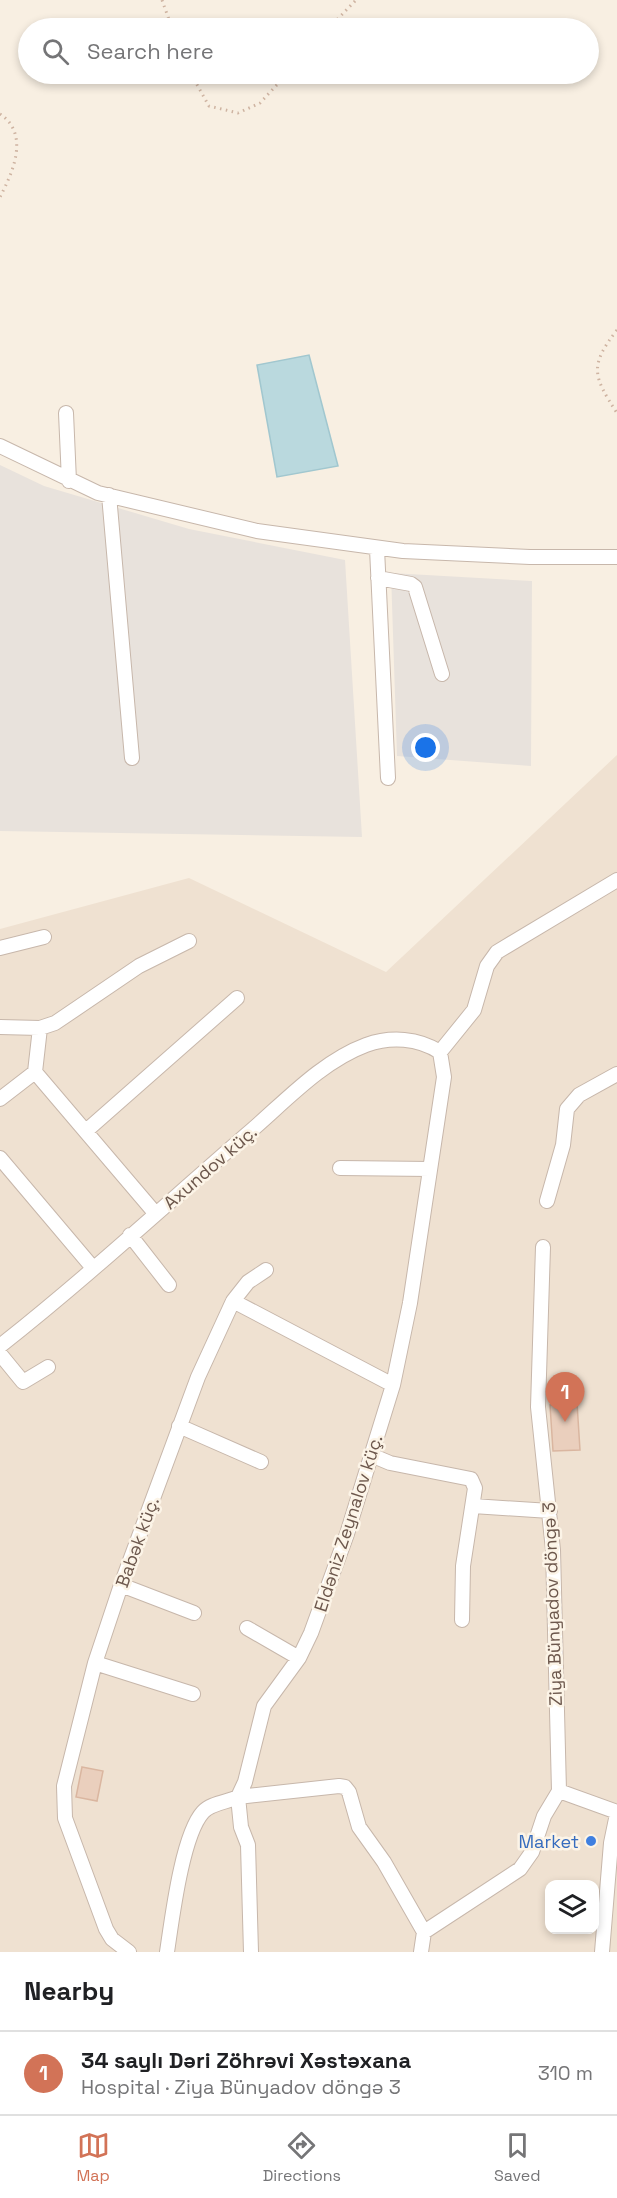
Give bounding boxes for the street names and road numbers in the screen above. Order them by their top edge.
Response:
street label: Axundov küç. [158,1120,262,1214]
street label: Eldəniz Zeynalov küç. [309,1432,387,1614]
street label: Babək küç. [110,1494,164,1590]
street label: Ziya Bünyadov döngə 3 [537,1502,567,1706]

